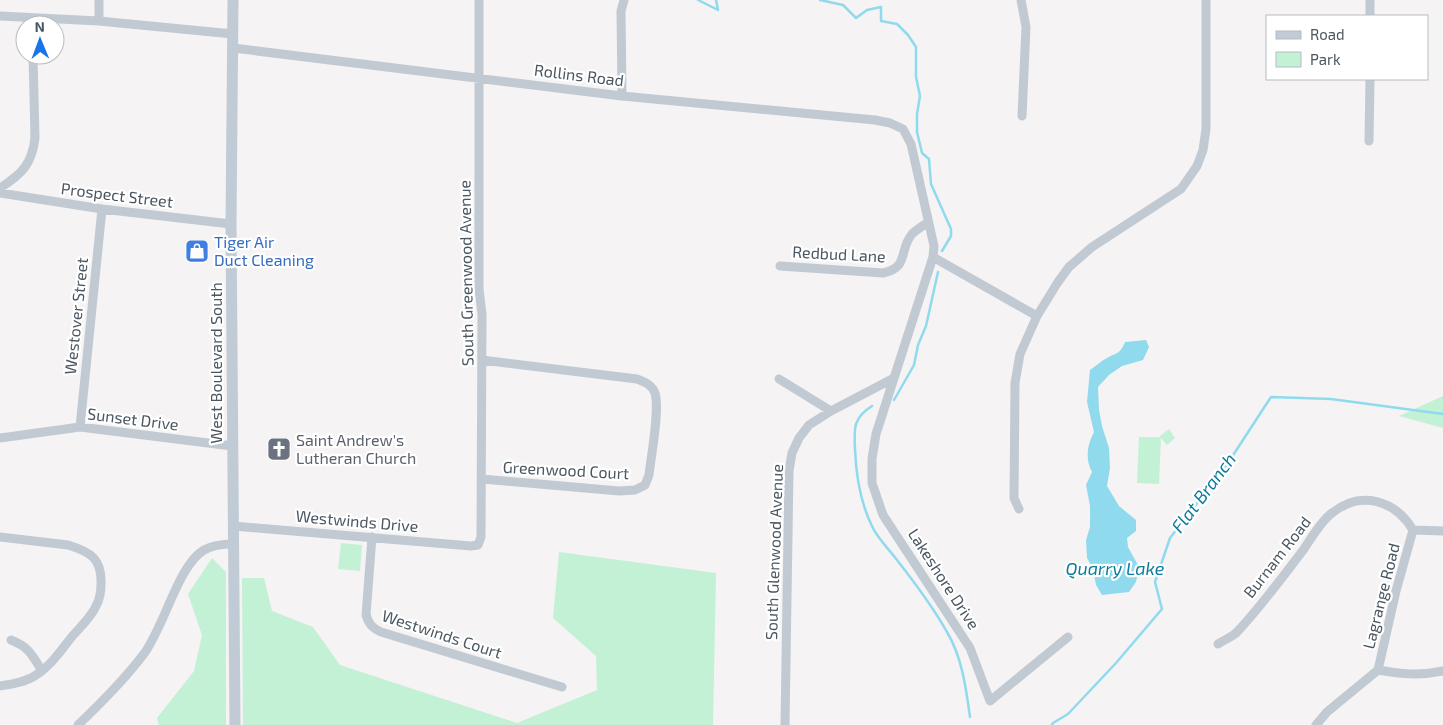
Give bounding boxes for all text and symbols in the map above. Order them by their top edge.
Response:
north arrow [15,15,65,65]
legend [1266,15,1428,80]
text: N [35,18,45,35]
text: Road [1310,25,1345,43]
text: Park [1310,50,1341,68]
street label: Rollins Road [533,60,625,89]
street label: Prospect Street [60,178,174,211]
street label: South Greenwood Avenue [454,180,477,366]
place label: Tiger Air Duct Cleaning [214,232,314,269]
shop icon: Tiger Air Duct Cleaning [184,238,210,264]
street label: Redbud Lane [792,242,886,265]
street label: Westover Street [60,256,91,376]
street label: West Boulevard South [206,282,225,444]
street label: Sunset Drive [86,403,180,434]
place label: Saint Andrew's Lutheran Church [296,430,416,467]
church icon: Saint Andrew's Lutheran Church [266,436,292,462]
water label: Flat Branch [1166,448,1240,537]
street label: Greenwood Court [502,457,630,482]
street label: South Glenwood Avenue [761,464,786,640]
street label: Westwinds Drive [295,506,419,535]
street label: Burnam Road [1239,512,1314,601]
street label: Lakeshore Drive [905,525,984,633]
street label: Lagrange Road [1358,541,1403,651]
water label: Quarry Lake [1066,557,1165,579]
street label: Westwinds Court [380,605,504,662]

